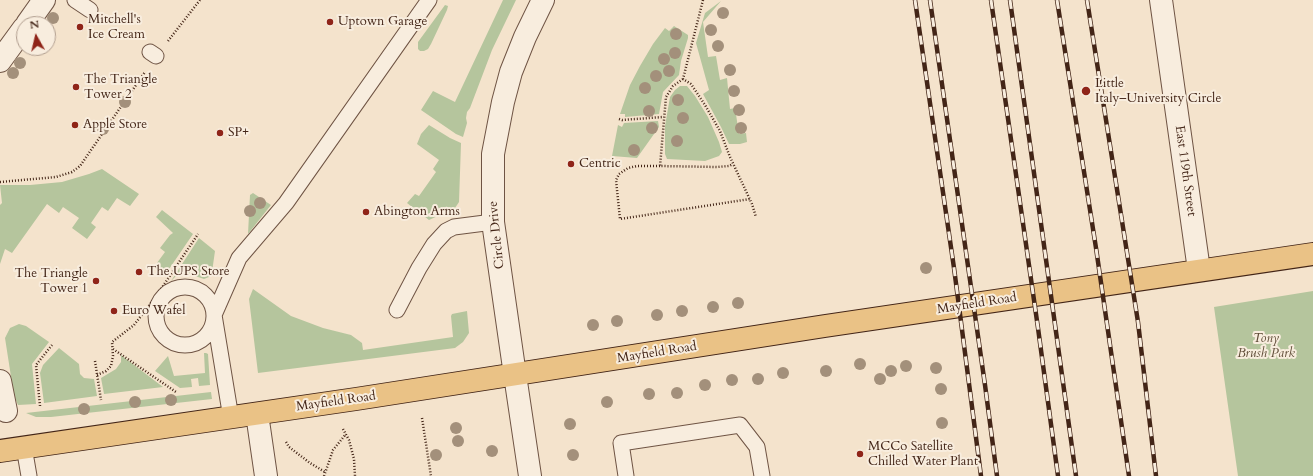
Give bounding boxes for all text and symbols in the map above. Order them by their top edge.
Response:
place label: Mitchell's Ice Cream [88,12,145,43]
place label: Uptown Garage [338,14,427,30]
north arrow [16,16,56,56]
text: N [29,17,40,33]
marker: Uptown Garage [325,17,335,27]
marker: Mitchell's Ice Cream [75,22,85,32]
place label: The Triangle Tower 2 [84,72,157,103]
place label: Little Italy–University Circle [1095,76,1221,107]
marker: The Triangle Tower 2 [71,82,81,92]
marker: Little Italy–University Circle [1080,85,1092,97]
place label: Apple Store [83,117,147,133]
marker: Apple Store [70,120,80,130]
place label: SP+ [228,125,249,141]
street label: East 119th Street [1171,125,1199,217]
marker: SP+ [215,128,225,138]
place label: Centric [579,156,621,172]
marker: Centric [566,159,576,169]
street label: Circle Drive [486,200,508,270]
place label: Abington Arms [374,204,460,220]
marker: Abington Arms [361,207,371,217]
place label: The UPS Store [147,264,230,280]
place label: The Triangle Tower 1 [15,266,88,297]
marker: The UPS Store [134,267,144,277]
marker: The Triangle Tower 1 [91,276,101,286]
street label: Mayfield Road [936,290,1018,318]
place label: Euro Wafel [122,303,186,319]
marker: Euro Wafel [109,306,119,316]
park label: Tony Brush Park [1237,331,1295,362]
street label: Mayfield Road [616,339,698,367]
street label: Mayfield Road [295,389,377,415]
place label: MCCo Satellite Chilled Water Plant [868,439,978,470]
marker: MCCo Satellite Chilled Water Plant [855,449,865,459]

